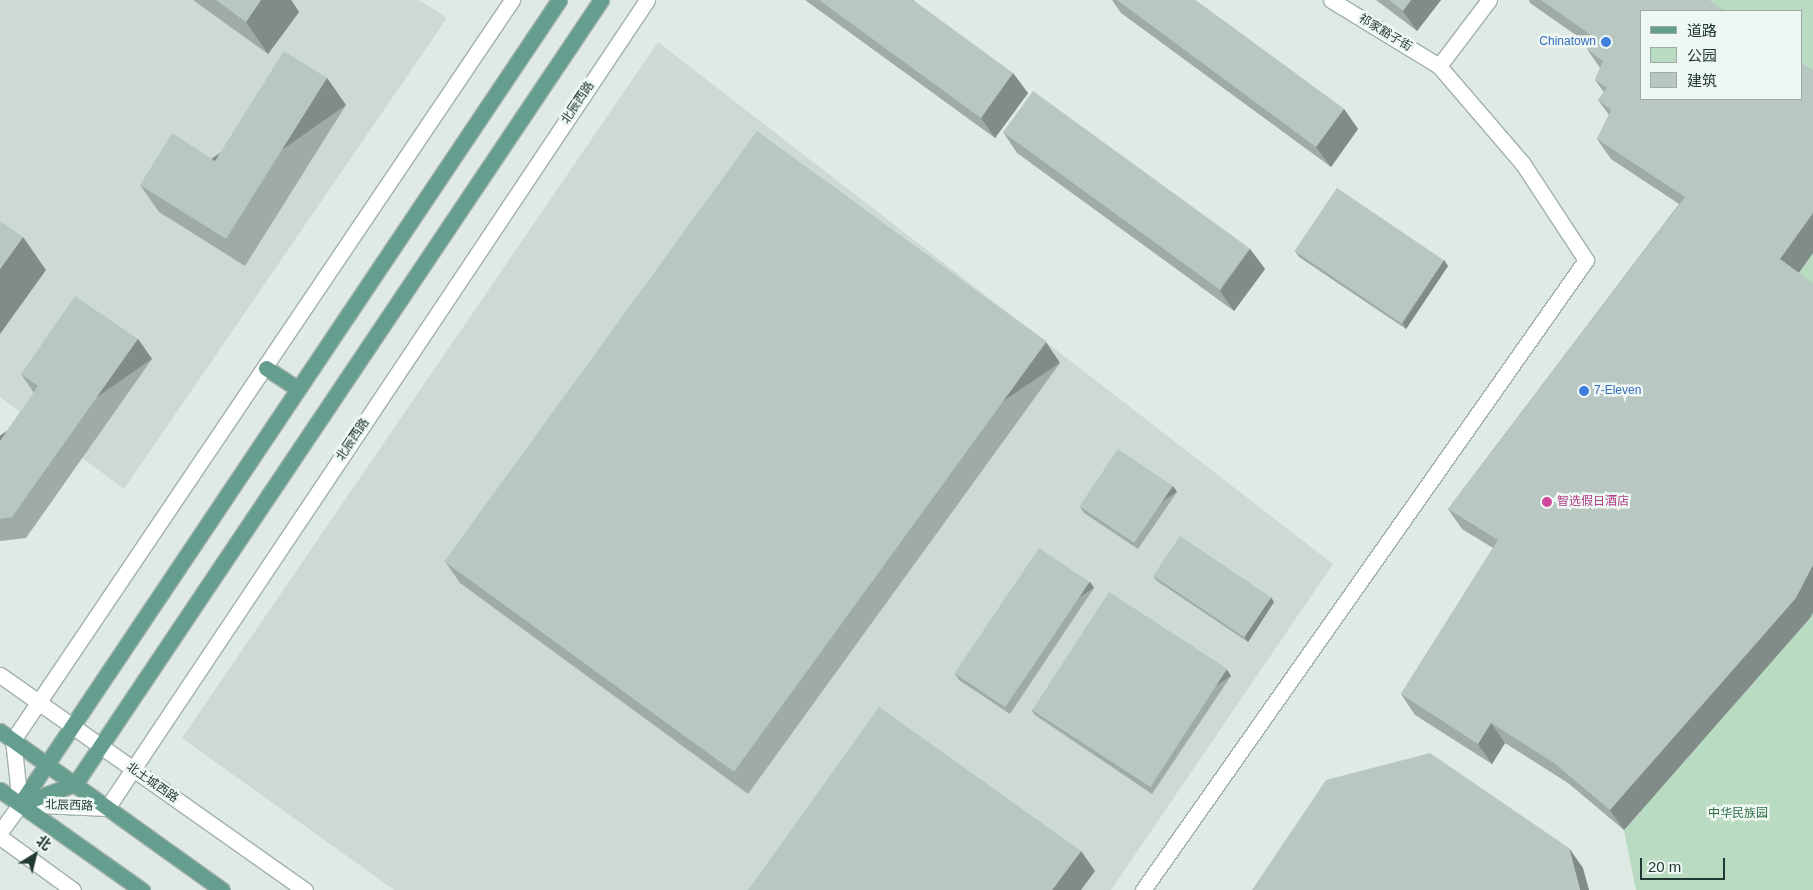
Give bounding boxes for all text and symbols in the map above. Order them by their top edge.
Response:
legend [1640,10,1803,100]
street label: 祁家豁子街 [1356,11,1414,55]
text: 道路 [1687,22,1717,39]
place label: Chinatown [1539,35,1596,49]
marker: Chinatown [1600,36,1612,48]
text: 公园 [1687,47,1717,64]
text: 建筑 [1687,72,1717,89]
street label: 北辰西路 [559,79,597,127]
place label: 7-Eleven [1594,384,1641,398]
marker: 7-Eleven [1578,385,1590,397]
street label: 北辰西路 [334,416,372,464]
place label: 智选假日酒店 [1557,495,1629,509]
marker: 智选假日酒店 [1541,496,1553,508]
street label: 北土城西路 [123,760,181,806]
street label: 北辰西路 [45,798,93,814]
park label: 中华民族园 [1708,807,1768,821]
north arrow [10,830,60,880]
text: 北 [33,832,54,853]
scale bar [1643,848,1728,880]
text: 20 m [1648,858,1681,875]

